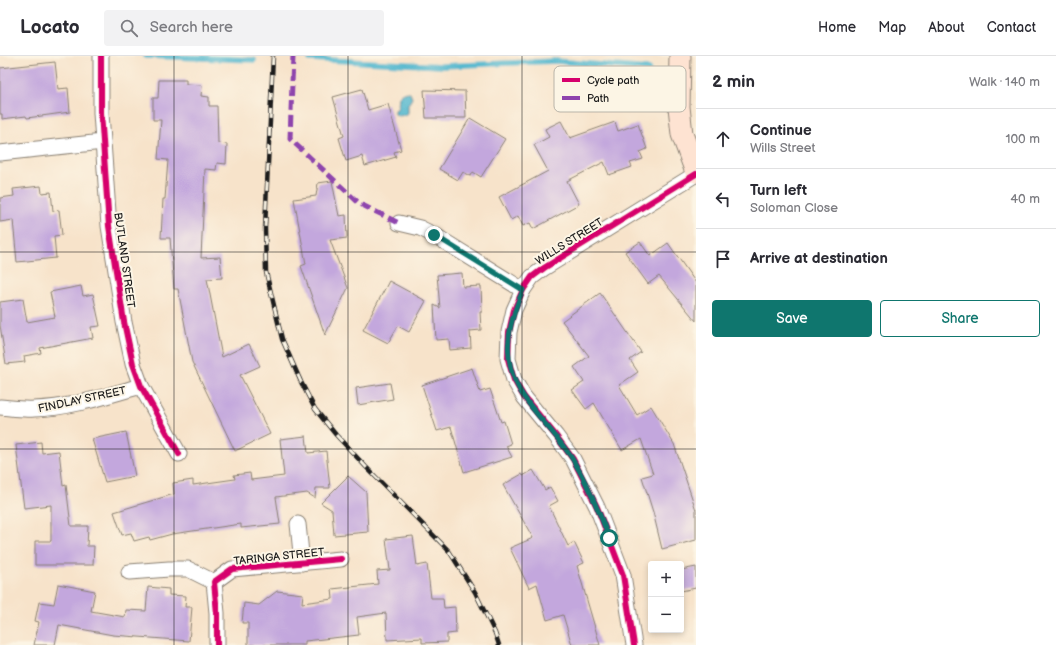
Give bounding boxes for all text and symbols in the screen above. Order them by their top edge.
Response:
search box [104,10,384,46]
text: Locato [20,16,80,39]
icon: search [118,17,140,39]
text: Search here [150,18,233,37]
text: Home [818,19,856,36]
text: Map [878,19,906,36]
text: About [928,19,965,36]
text: Contact [987,19,1036,36]
legend [554,66,686,112]
text: 2 min [712,72,755,92]
text: Cycle path [587,74,639,87]
text: Walk · 140 m [969,74,1040,90]
text: Path [587,92,609,105]
text: Continue [750,121,812,140]
icon: ahead [712,128,734,150]
text: 100 m [1005,131,1040,147]
text: Wills Street [750,140,815,156]
text: Turn left [750,181,807,200]
icon: left [712,188,734,210]
text: 40 m [1010,191,1040,207]
text: Soloman Close [750,200,838,216]
street label: BUTLAND STREET [111,211,138,309]
street label: WILLS STREET [533,215,606,267]
route end [425,226,443,244]
icon: arrive [712,248,734,270]
text: Arrive at destination [750,249,888,268]
button: Save [712,300,872,337]
button: Share [880,300,1040,337]
street label: FINDLAY STREET [37,384,128,415]
route start [600,529,618,547]
street label: TARINGA STREET [233,545,325,568]
map controls [648,561,684,633]
button: + [648,561,684,597]
button: − [648,597,684,633]

